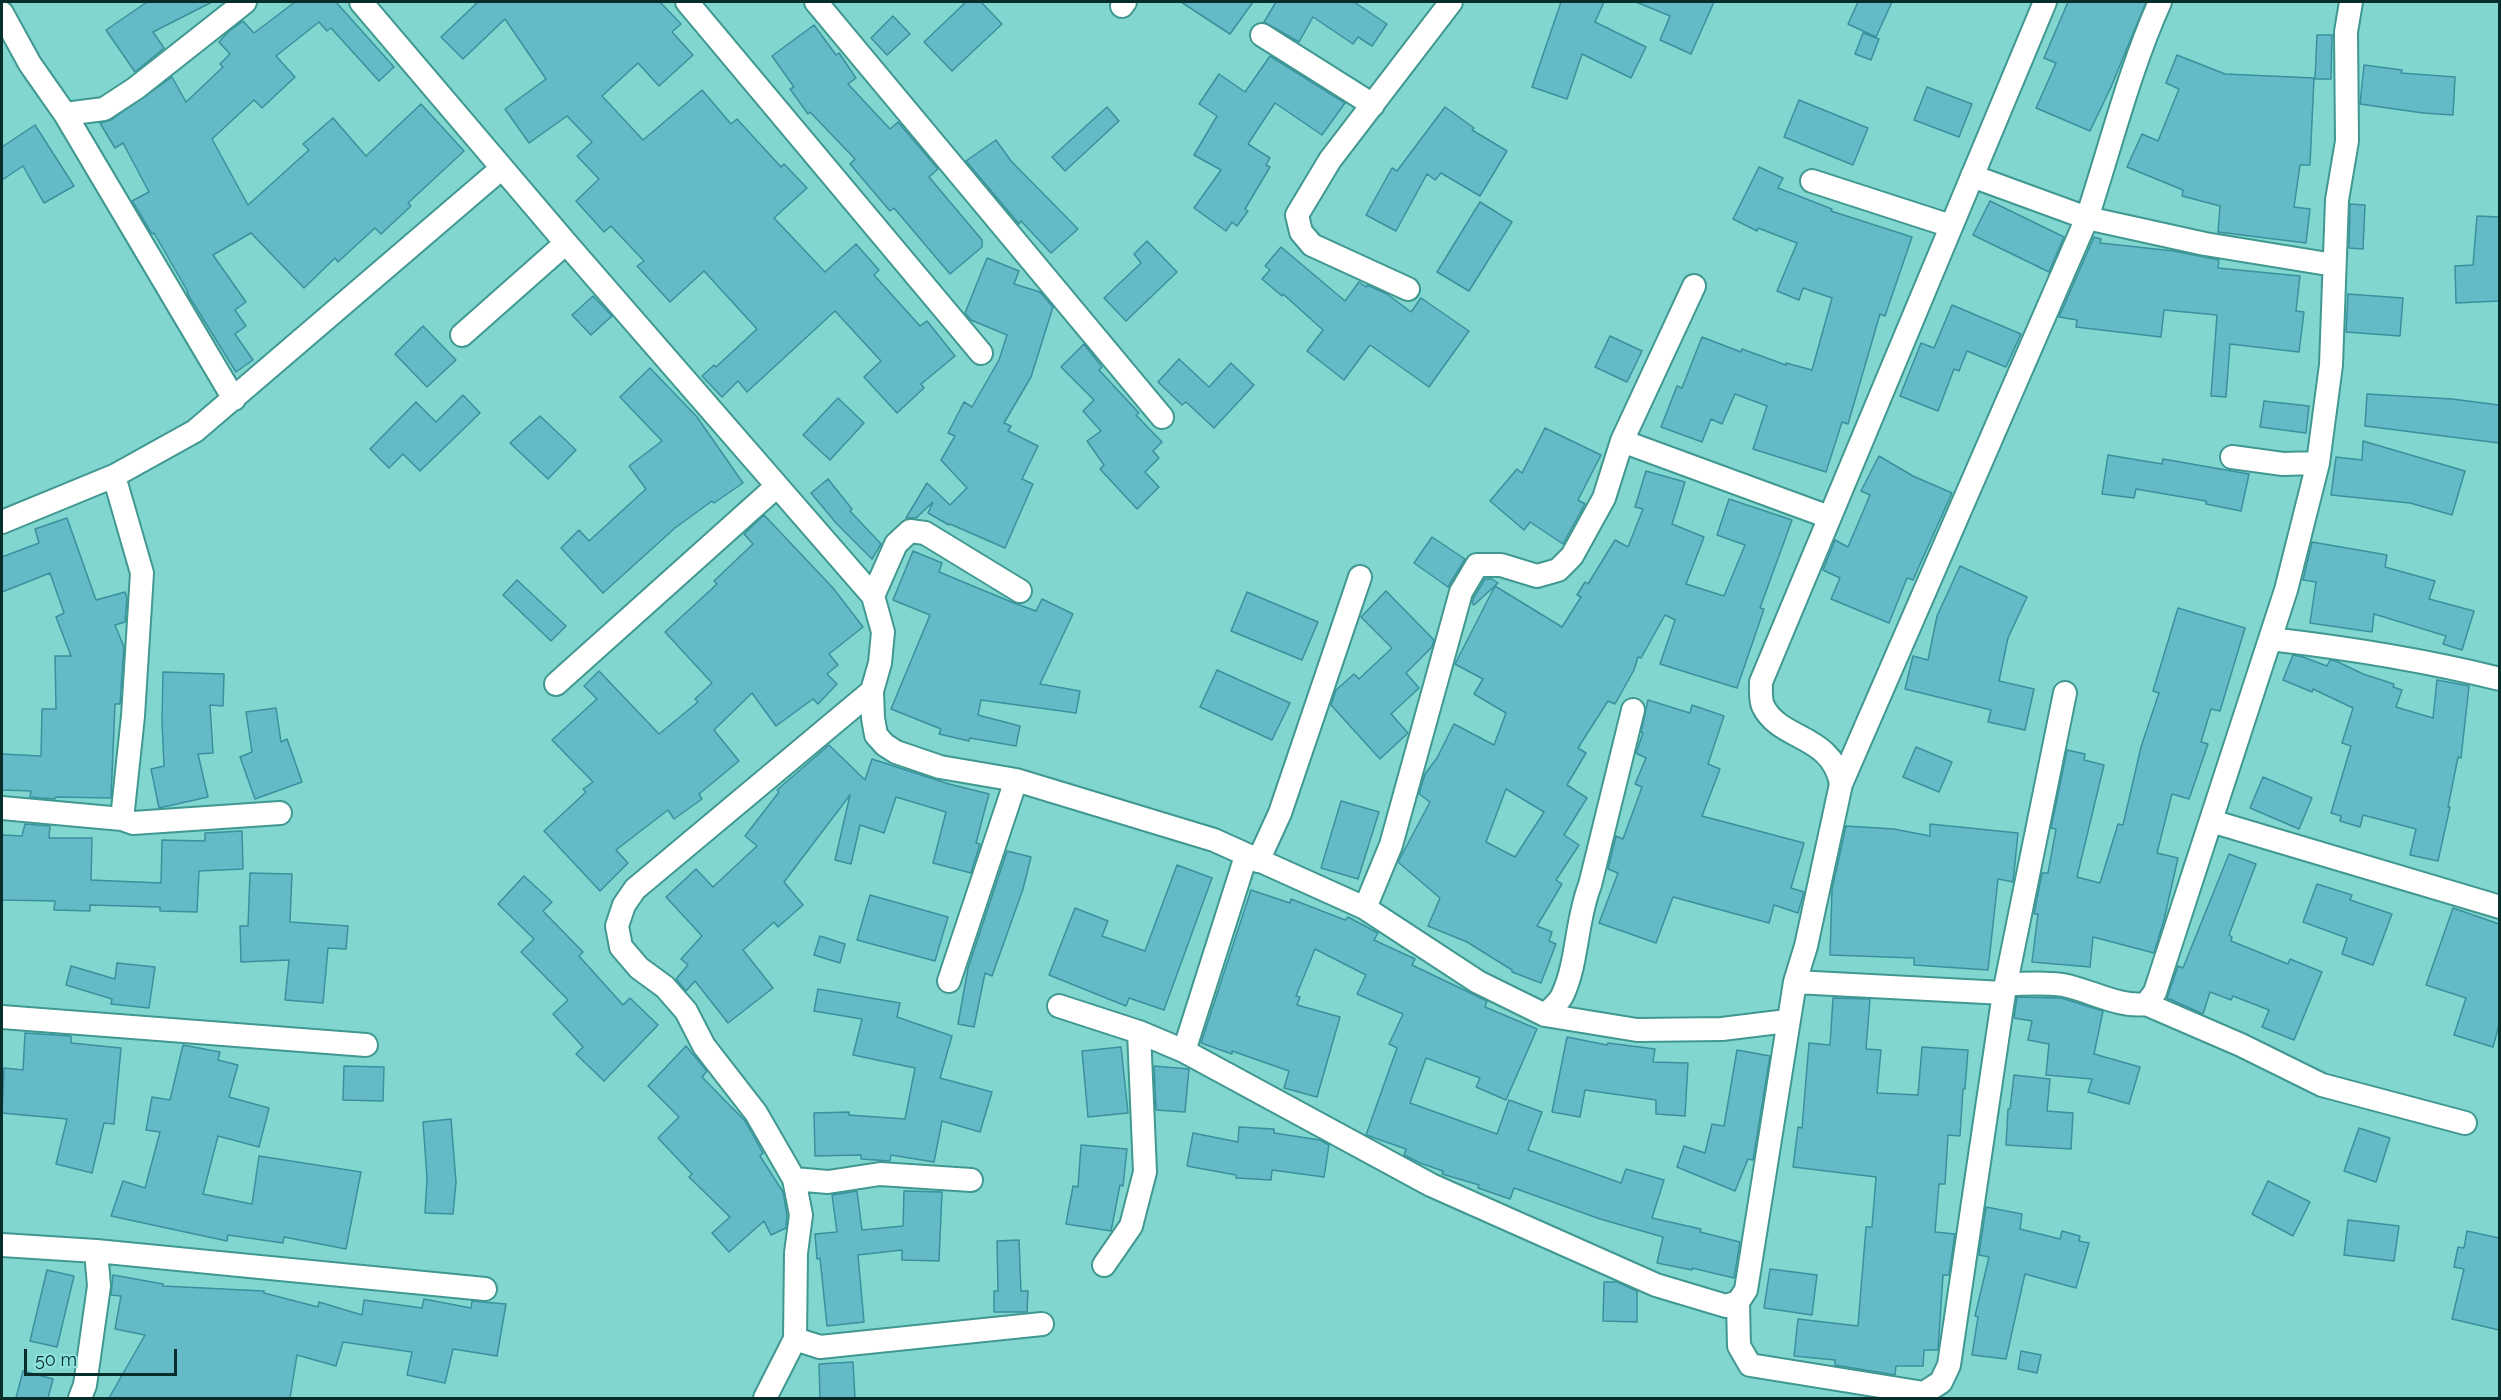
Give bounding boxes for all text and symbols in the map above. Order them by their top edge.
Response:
scale bar [27,1337,180,1375]
text: 50 m [35,1349,77,1370]

